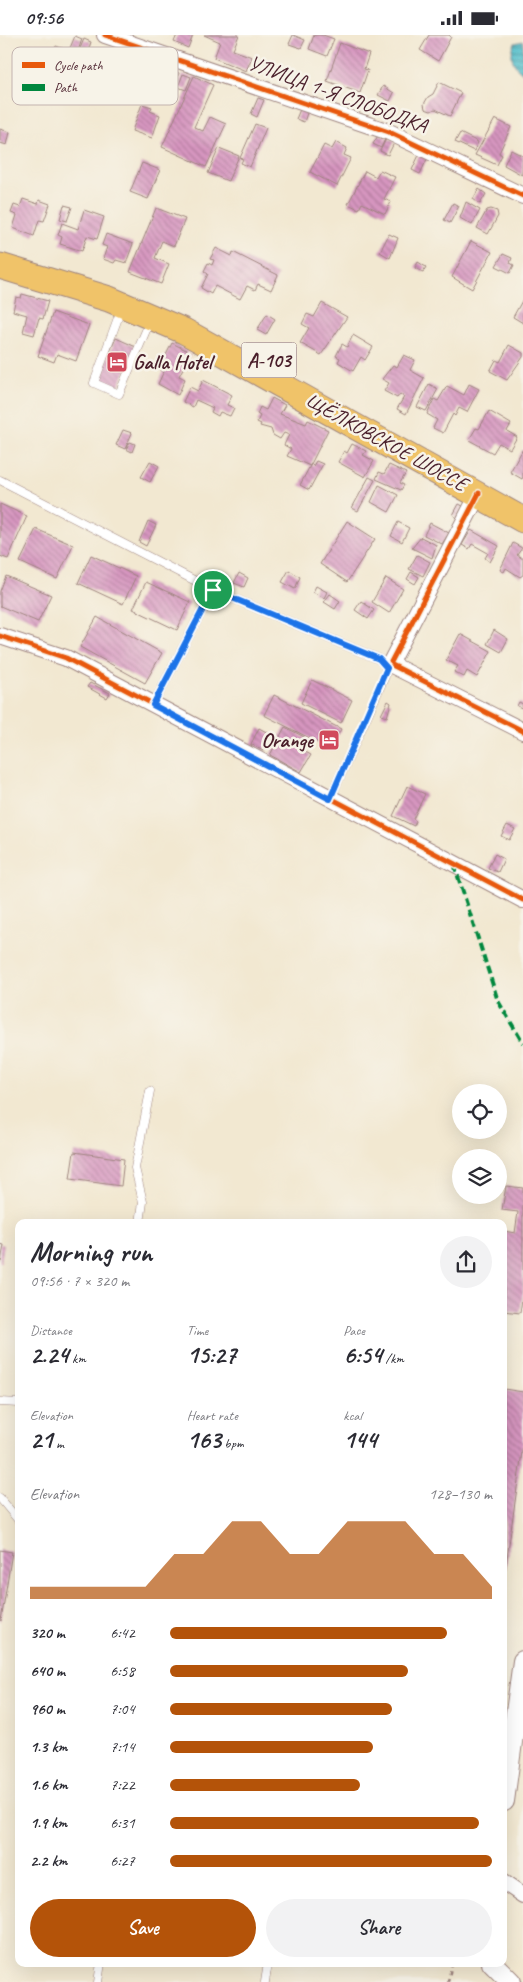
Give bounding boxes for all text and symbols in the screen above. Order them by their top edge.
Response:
text: 09:56 [25,6,63,30]
legend [12,47,178,105]
street label: УЛИЦА 1-Я СЛОБОДКА [245,50,432,139]
text: Cycle path [54,57,103,74]
text: Path [54,79,78,96]
road number: А-103 [242,343,296,377]
place label: Galla Hotel [133,349,216,375]
hotel icon: Galla Hotel [105,350,129,374]
street label: ЩЁЛКОВСКОЕ ШОССЕ [302,387,474,498]
pin [192,569,234,611]
icon: arrive [199,576,227,604]
place label: Orange [261,727,315,753]
hotel icon: Orange [317,728,341,752]
map controls [452,1084,507,1204]
button: locate [452,1084,507,1139]
button: layers [452,1149,507,1204]
text: Morning run [30,1234,152,1269]
button: share [440,1236,492,1288]
text: 09:56 · 7 × 320 m [30,1271,129,1291]
text: Distance [30,1322,72,1339]
text: Time [187,1322,208,1339]
text: Pace [343,1322,365,1339]
text: 2.24 [30,1339,69,1371]
text: 15:27 [187,1339,236,1371]
text: 6:54 [343,1339,382,1371]
text: km [69,1350,86,1367]
text: /km [382,1350,404,1367]
text: Elevation [30,1407,73,1424]
text: Heart rate [187,1407,238,1424]
text: kcal [343,1407,362,1424]
text: 21 [30,1424,53,1456]
text: 163 [187,1424,221,1456]
text: 144 [343,1424,377,1456]
text: m [53,1435,64,1452]
text: bpm [221,1435,244,1452]
text: Elevation [30,1484,79,1504]
text: 128–130 m [429,1484,492,1504]
text: 320 m [30,1623,65,1643]
text: 6:42 [110,1623,135,1643]
text: 640 m [30,1661,65,1681]
text: 6:58 [110,1661,135,1681]
text: 960 m [30,1699,65,1719]
text: 7:04 [110,1699,135,1719]
text: 1.3 km [30,1737,67,1757]
text: 7:14 [110,1737,135,1757]
text: 1.6 km [30,1775,68,1795]
text: 7:22 [110,1775,135,1795]
text: 1.9 km [30,1813,67,1833]
text: 6:31 [110,1813,135,1833]
text: 2.2 km [30,1851,67,1871]
text: 6:27 [110,1851,135,1871]
button: Save [30,1899,256,1957]
button: Share [266,1899,492,1957]

